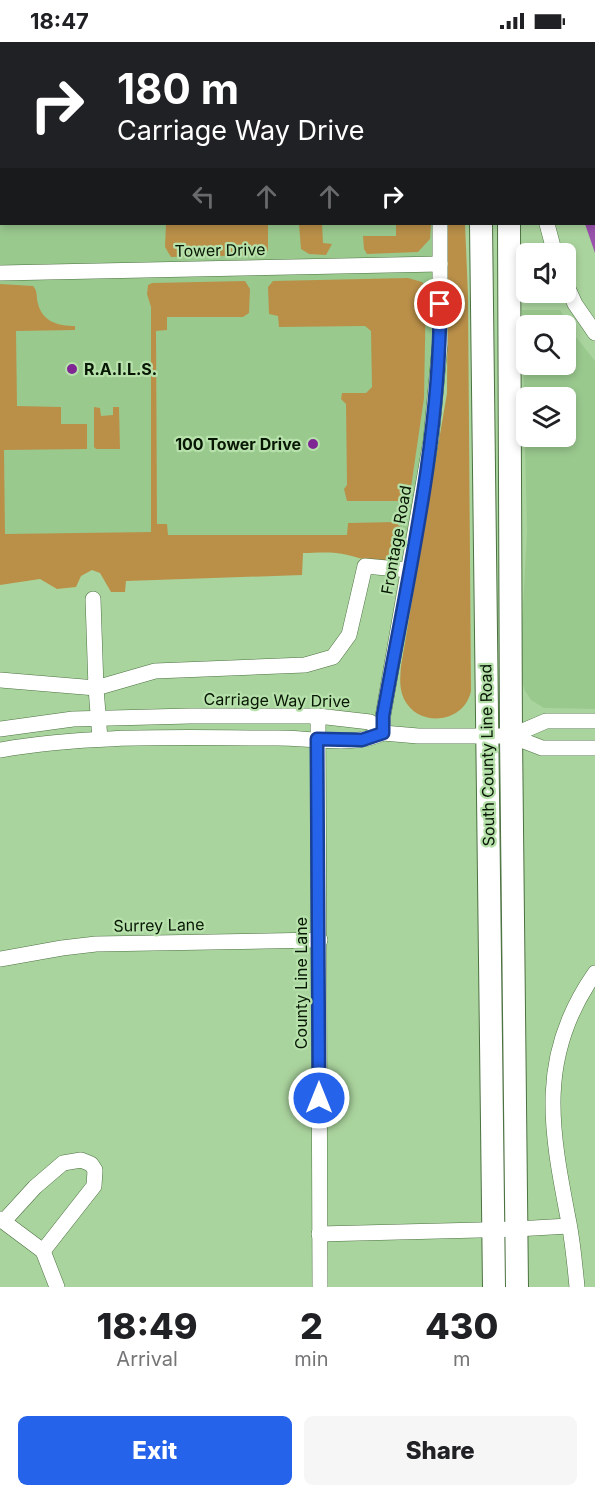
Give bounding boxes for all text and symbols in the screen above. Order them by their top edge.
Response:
text: 18:47 [30,8,89,34]
text: 180 m [117,63,239,114]
icon: right [18,66,96,144]
text: Carriage Way Drive [117,114,364,147]
icon: left [187,180,220,213]
icon: ahead [250,180,283,213]
icon: ahead [313,180,346,213]
icon: right [376,180,409,213]
street label: Tower Drive [174,239,266,261]
map controls [516,243,576,447]
button: sound [516,243,576,303]
pin [414,278,465,329]
icon: arrive [423,287,456,320]
button: search [516,315,576,375]
place label: R.A.I.L.S. [84,359,157,379]
marker: R.A.I.L.S. [65,362,79,376]
button: layers [516,387,576,447]
place label: 100 Tower Drive [175,434,301,454]
marker: 100 Tower Drive [306,437,320,451]
street label: Frontage Road [377,484,415,596]
street label: South County Line Road [475,664,499,846]
street label: Carriage Way Drive [204,689,350,711]
street label: Surrey Lane [113,914,205,936]
street label: County Line Lane [291,917,311,1049]
position arrow [287,1066,351,1130]
text: 18:49 [97,1304,198,1348]
text: 2 [300,1304,323,1348]
text: 430 [425,1304,498,1348]
text: Arrival [116,1347,178,1371]
text: min [294,1347,328,1371]
text: m [453,1347,471,1371]
button: Exit [18,1416,292,1485]
button: Share [304,1416,577,1485]

